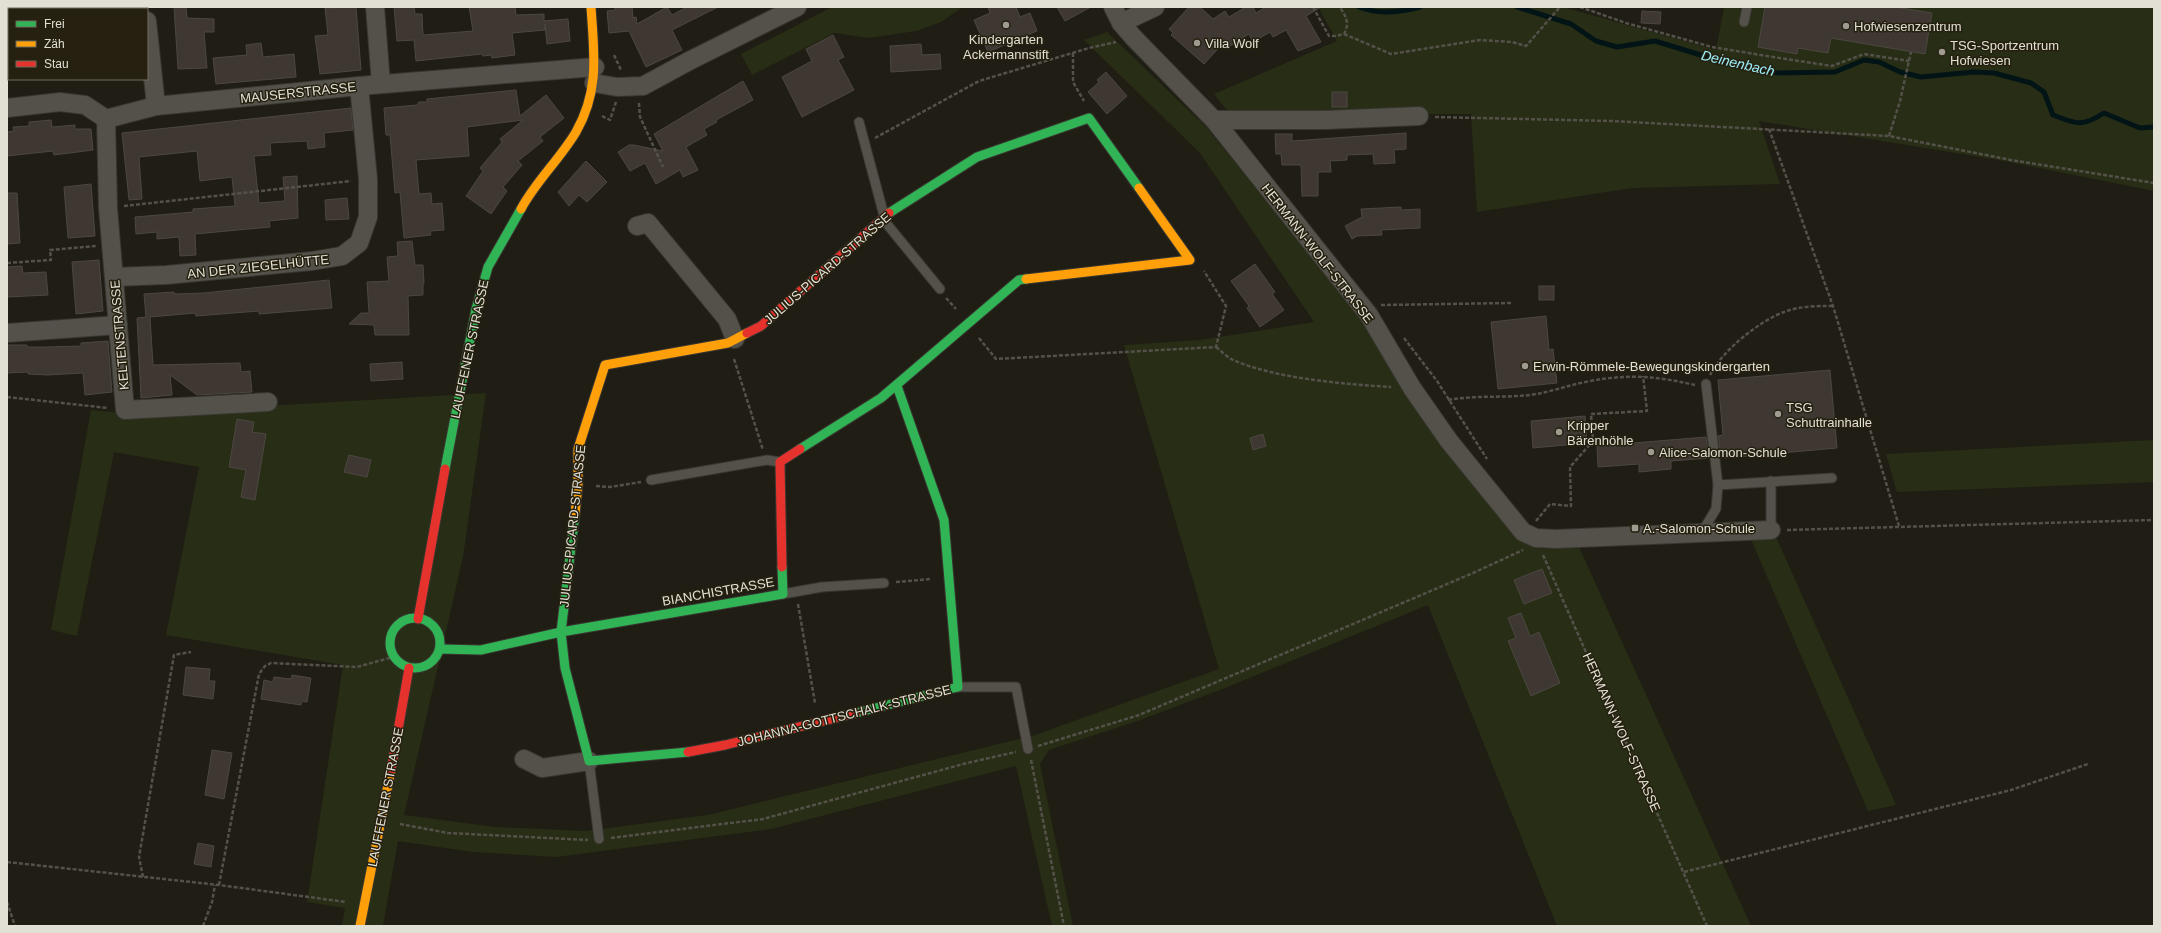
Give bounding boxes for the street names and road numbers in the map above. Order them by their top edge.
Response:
street label: MAUSERSTRASSE [239,79,357,106]
street label: HERMANN-WOLF-STRASSE [1259,181,1377,326]
street label: JULIUS-PICARD-STRASSE [761,209,894,328]
street label: AN DER ZIEGELHÜTTE [187,252,330,281]
street label: LAUFFENER STRASSE [447,278,492,420]
street label: KELTENSTRASSE [107,279,132,391]
street label: JULIUS-PICARD-STRASSE [557,444,589,608]
street label: BIANCHISTRASSE [661,574,776,609]
street label: HERMANN-WOLF-STRASSE [1580,650,1664,814]
street label: JOHANNA-GOTTSCHALK-STRASSE [736,682,953,749]
street label: LAUFFENER STRASSE [365,726,406,868]

